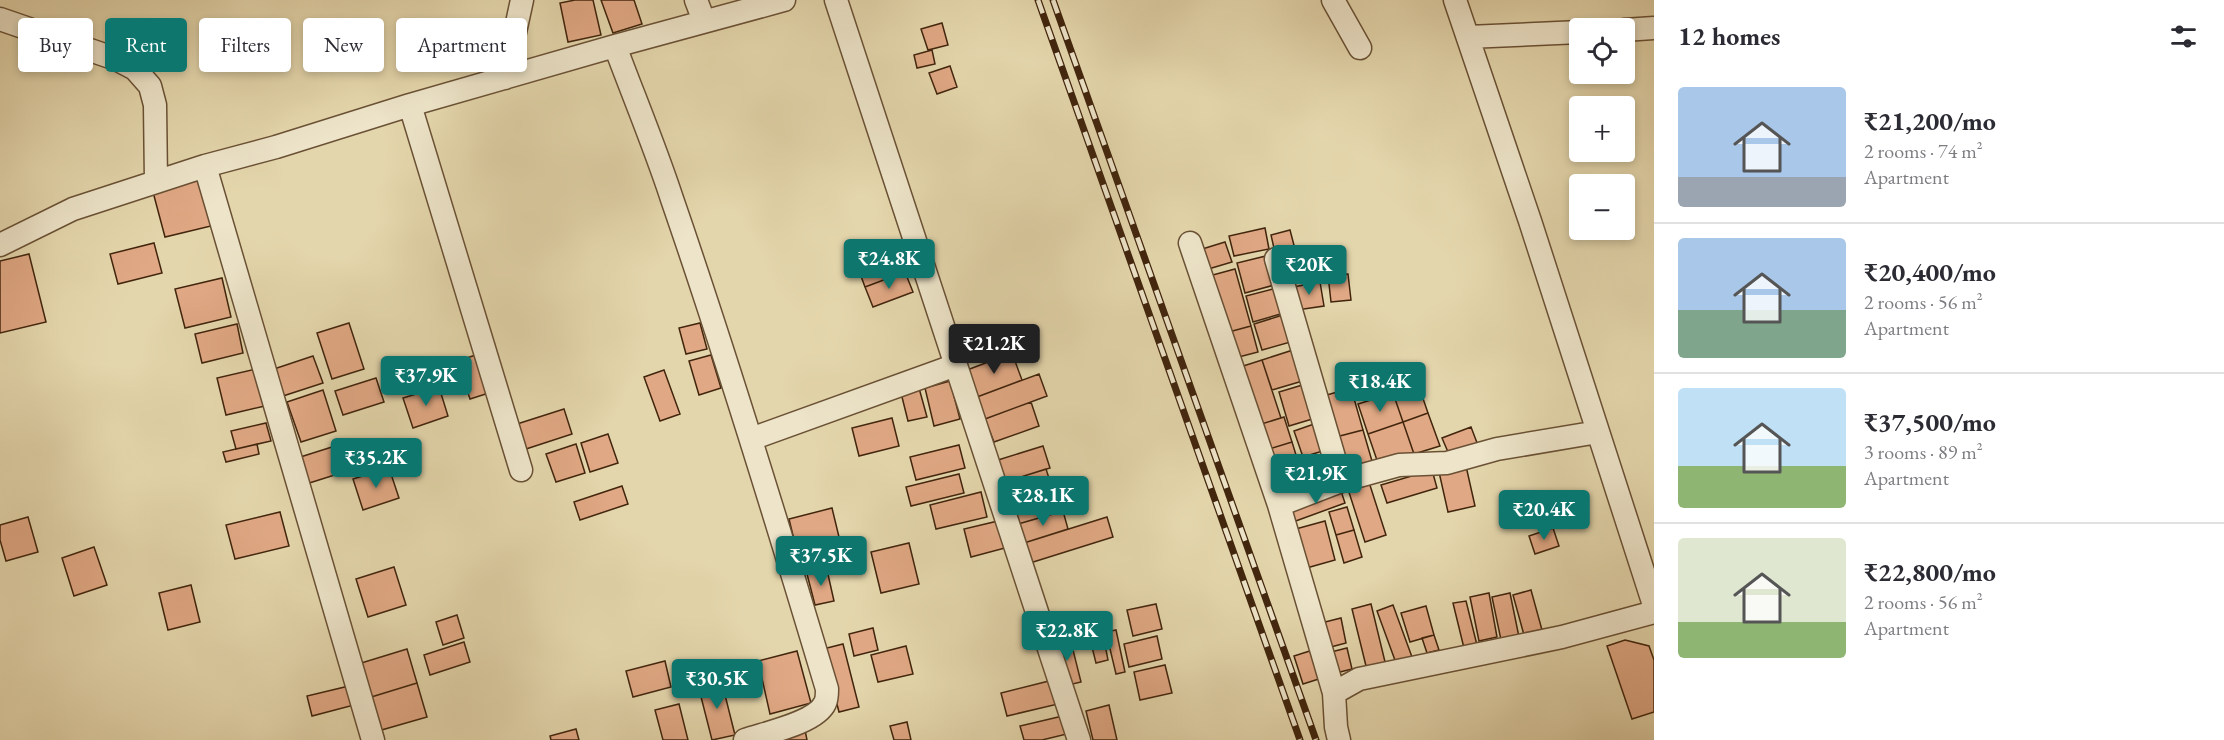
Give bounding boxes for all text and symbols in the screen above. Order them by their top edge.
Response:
chip: Buy [18,18,93,72]
chip: Rent [105,18,187,72]
chip: Filters [199,18,291,72]
chip: New [303,18,384,72]
chip: Apartment [396,18,527,72]
map controls [1569,18,1635,240]
button: locate [1569,18,1635,84]
text: 12 homes [1678,19,1780,53]
icon: filters [2167,20,2200,53]
button: + [1569,96,1635,162]
text: ₹21,200/mo [1864,104,1996,138]
icon: home [1726,111,1798,183]
text: 2 rooms · 74 m² [1864,138,1983,164]
text: Apartment [1864,164,1949,190]
button: − [1569,174,1635,240]
pin: ₹24.8K [840,239,938,290]
text: ₹24.8K [858,245,920,271]
pin: ₹20K [1273,245,1345,296]
text: ₹20K [1286,251,1332,277]
text: ₹20,400/mo [1864,255,1996,289]
icon: home [1726,262,1798,334]
text: 2 rooms · 56 m² [1864,289,1983,315]
text: Apartment [1864,315,1949,341]
pin: ₹21.2K [945,324,1043,375]
text: ₹21.2K [963,330,1025,356]
pin: ₹37.9K [377,356,475,407]
text: ₹37.9K [395,362,457,388]
pin: ₹18.4K [1331,362,1429,413]
text: ₹18.4K [1349,368,1411,394]
text: ₹37,500/mo [1864,405,1996,439]
icon: home [1726,412,1798,484]
pin: ₹35.2K [327,438,425,489]
text: 3 rooms · 89 m² [1864,439,1983,465]
text: ₹35.2K [345,444,407,470]
pin: ₹21.9K [1267,454,1365,505]
text: ₹21.9K [1285,460,1347,486]
text: Apartment [1864,465,1949,491]
pin: ₹28.1K [994,476,1092,527]
text: ₹28.1K [1012,482,1074,508]
pin: ₹20.4K [1495,490,1593,541]
text: ₹20.4K [1513,496,1575,522]
pin: ₹37.5K [772,536,870,587]
text: ₹37.5K [790,542,852,568]
text: ₹22,800/mo [1864,555,1996,589]
icon: home [1726,562,1798,634]
text: 2 rooms · 56 m² [1864,589,1983,615]
pin: ₹22.8K [1018,611,1116,662]
text: Apartment [1864,615,1949,641]
text: ₹22.8K [1036,617,1098,643]
pin: ₹30.5K [668,659,766,710]
text: ₹30.5K [686,665,748,691]

